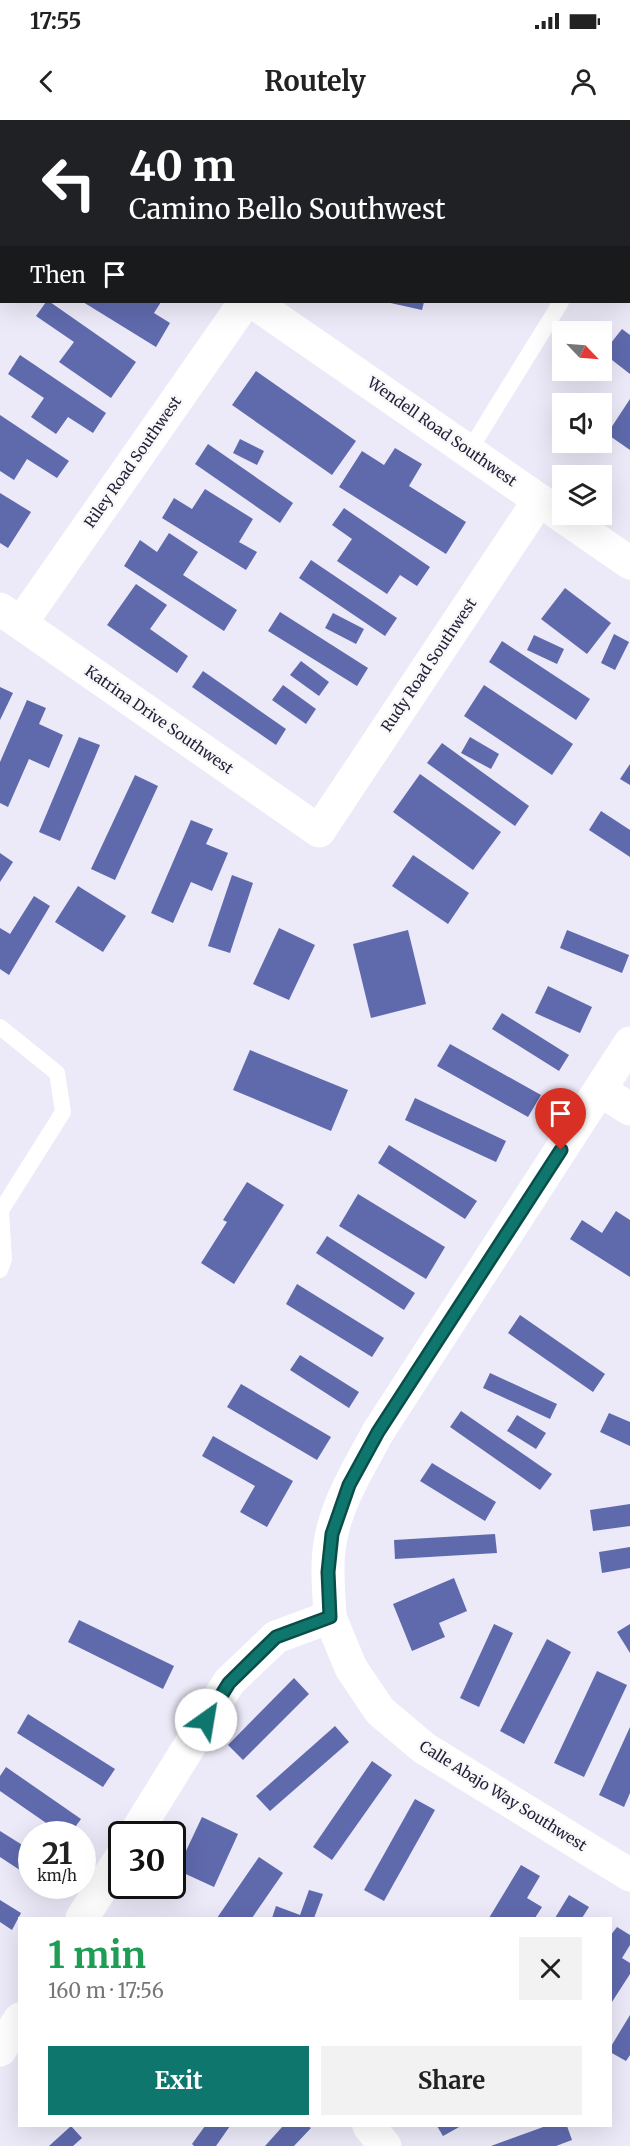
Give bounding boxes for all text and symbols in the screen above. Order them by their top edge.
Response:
text: 17:55 [30,7,81,35]
text: Routely [264,64,366,98]
icon: back [30,65,63,98]
icon: person [567,65,600,98]
text: 40 m [129,140,235,192]
icon: left [30,144,108,222]
text: Camino Bello Southwest [129,192,446,226]
icon: arrive [98,258,131,291]
text: Then [30,261,86,289]
north arrow [552,321,612,381]
map controls [552,321,612,525]
street label: Wendell Road Southwest [363,372,521,491]
street label: Riley Road Southwest [80,392,185,531]
button: sound [552,393,612,453]
button: layers [552,465,612,525]
street label: Rudy Road Southwest [377,594,480,735]
street label: Katrina Drive Southwest [82,661,237,778]
pin [535,1088,586,1150]
icon: arrive [544,1097,577,1130]
position arrow [174,1688,238,1752]
street label: Calle Abajo Way Southwest [416,1736,591,1855]
speed limit sign: 30 [108,1821,186,1899]
text: 21 [42,1834,72,1872]
text: km/h [37,1866,77,1885]
text: 1 min [48,1933,146,1978]
button: close [519,1937,582,2000]
text: 160 m · 17:56 [48,1978,164,2003]
button: Exit [48,2046,309,2115]
button: Share [321,2046,582,2115]

